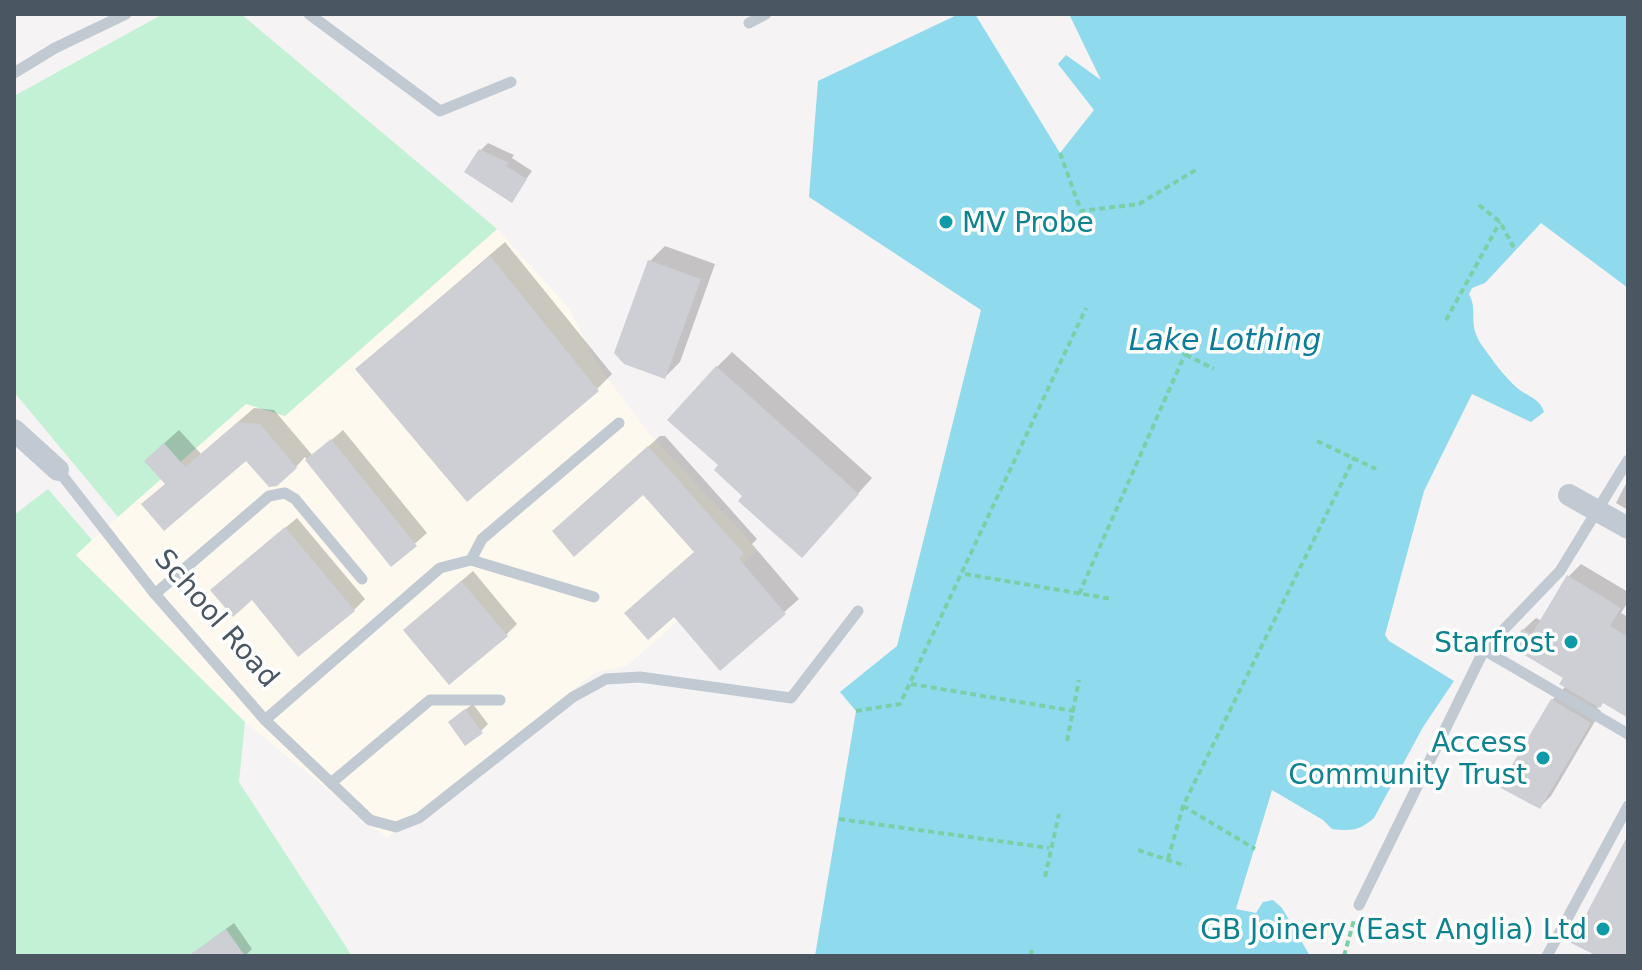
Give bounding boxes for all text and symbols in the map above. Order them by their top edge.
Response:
place label: MV Probe [962,206,1094,239]
marker: MV Probe [937,213,955,231]
water label: Lake Lothing [1129,322,1321,357]
street label: School Road [148,542,286,694]
place label: Starfrost [1434,626,1555,659]
marker: Starfrost [1562,633,1580,651]
place label: Access Community Trust [1288,726,1527,791]
marker: Access Community Trust [1534,749,1552,767]
place label: GB Joinery (East Anglia) Ltd [1200,913,1587,946]
marker: GB Joinery (East Anglia) Ltd [1594,920,1612,938]

